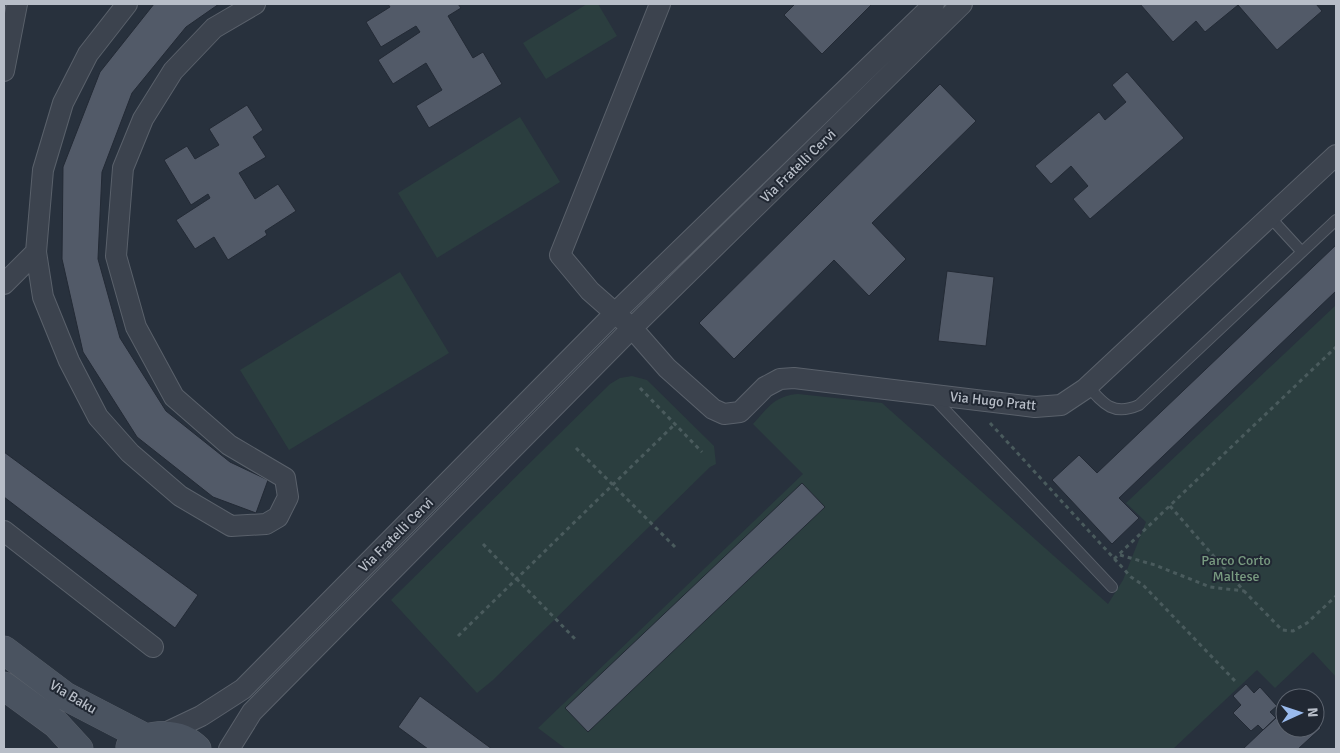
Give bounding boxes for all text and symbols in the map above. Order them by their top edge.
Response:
street label: Via Fratelli Cervi [757,126,839,206]
street label: Via Hugo Pratt [949,388,1037,414]
street label: Via Fratelli Cervi [355,494,437,576]
park label: Parco Corto Maltese [1201,552,1271,585]
street label: Via Baku [46,676,100,718]
north arrow [1275,688,1325,738]
text: N [1304,707,1321,718]

